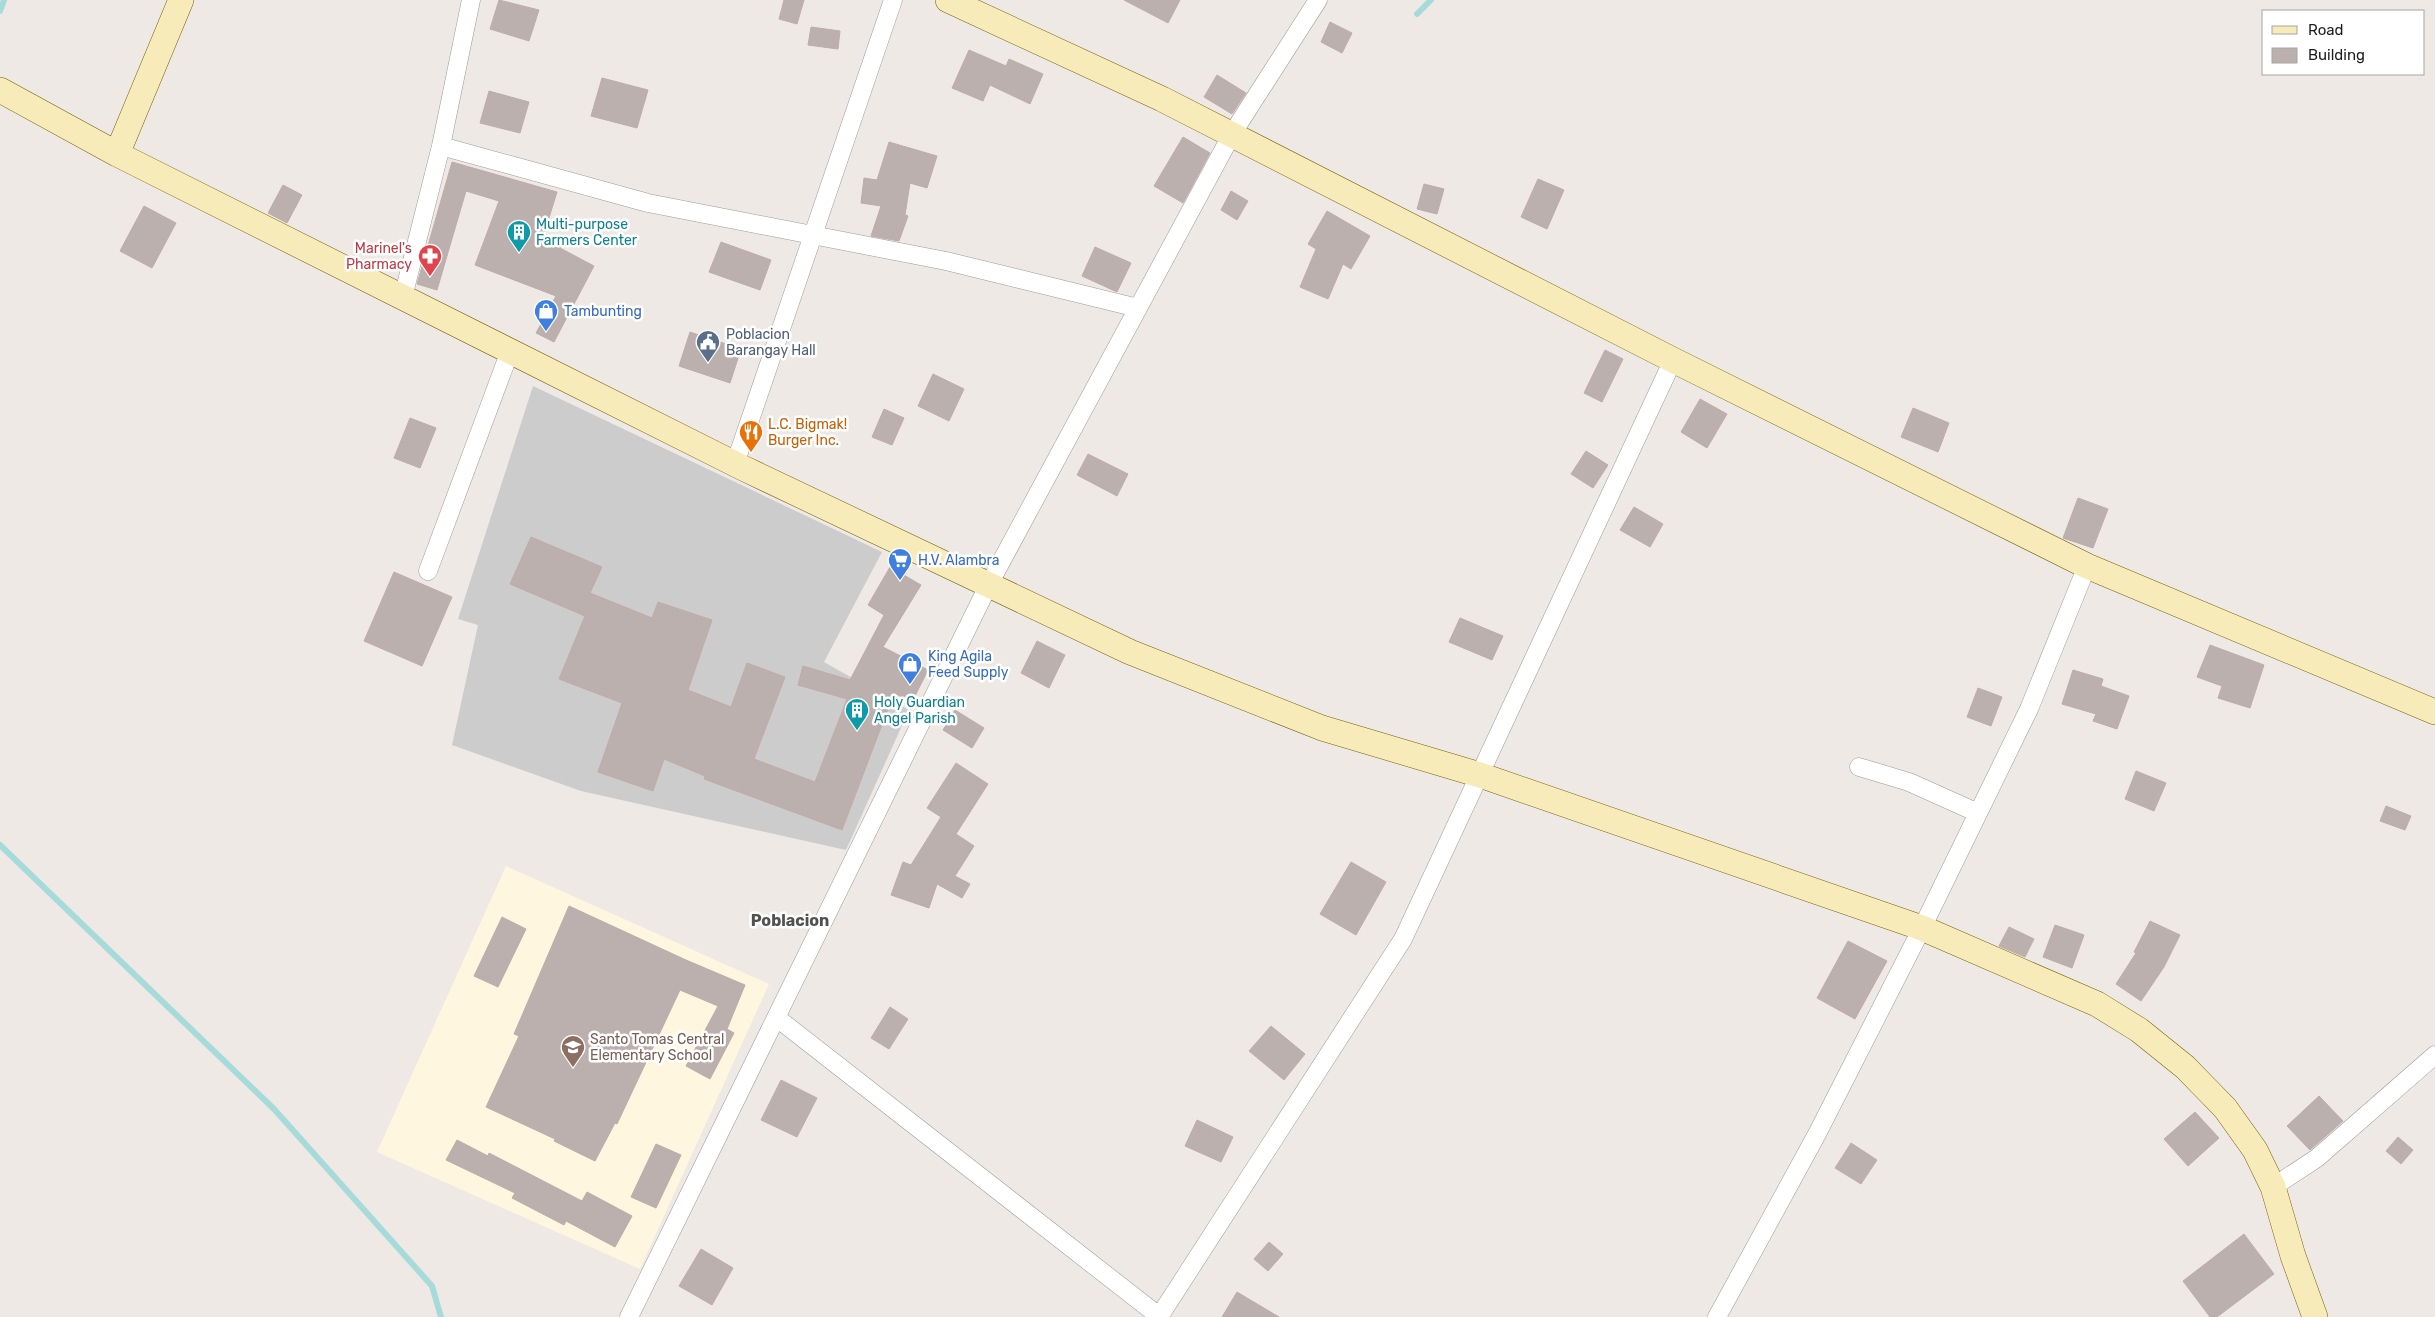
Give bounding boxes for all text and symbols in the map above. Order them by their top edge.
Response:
legend [2262,10,2425,75]
text: Road [2308,21,2344,39]
text: Building [2308,46,2365,64]
place label: Multi-purpose Farmers Center [536,216,638,249]
building icon: Multi-purpose Farmers Center [506,219,532,253]
place label: Marinel's Pharmacy [346,240,412,273]
pharmacy icon: Marinel's Pharmacy [417,243,443,277]
shop icon: Tambunting [533,298,559,332]
place label: Tambunting [564,303,642,320]
place label: Poblacion Barangay Hall [726,326,816,359]
public building icon: Poblacion Barangay Hall [695,329,721,363]
place label: L.C. Bigmak! Burger Inc. [768,416,847,449]
restaurant icon: L.C. Bigmak! Burger Inc. [738,419,764,453]
supermarket icon: H.V. Alambra [887,547,913,581]
place label: H.V. Alambra [918,552,999,569]
place label: King Agila Feed Supply [928,648,1009,681]
shop icon: King Agila Feed Supply [897,651,923,685]
place label: Holy Guardian Angel Parish [874,694,965,727]
building icon: Holy Guardian Angel Parish [844,697,870,731]
district label: Poblacion [751,911,829,930]
place label: Santo Tomas Central Elementary School [590,1031,724,1064]
school or university icon: Santo Tomas Central Elementary School [560,1034,586,1068]

